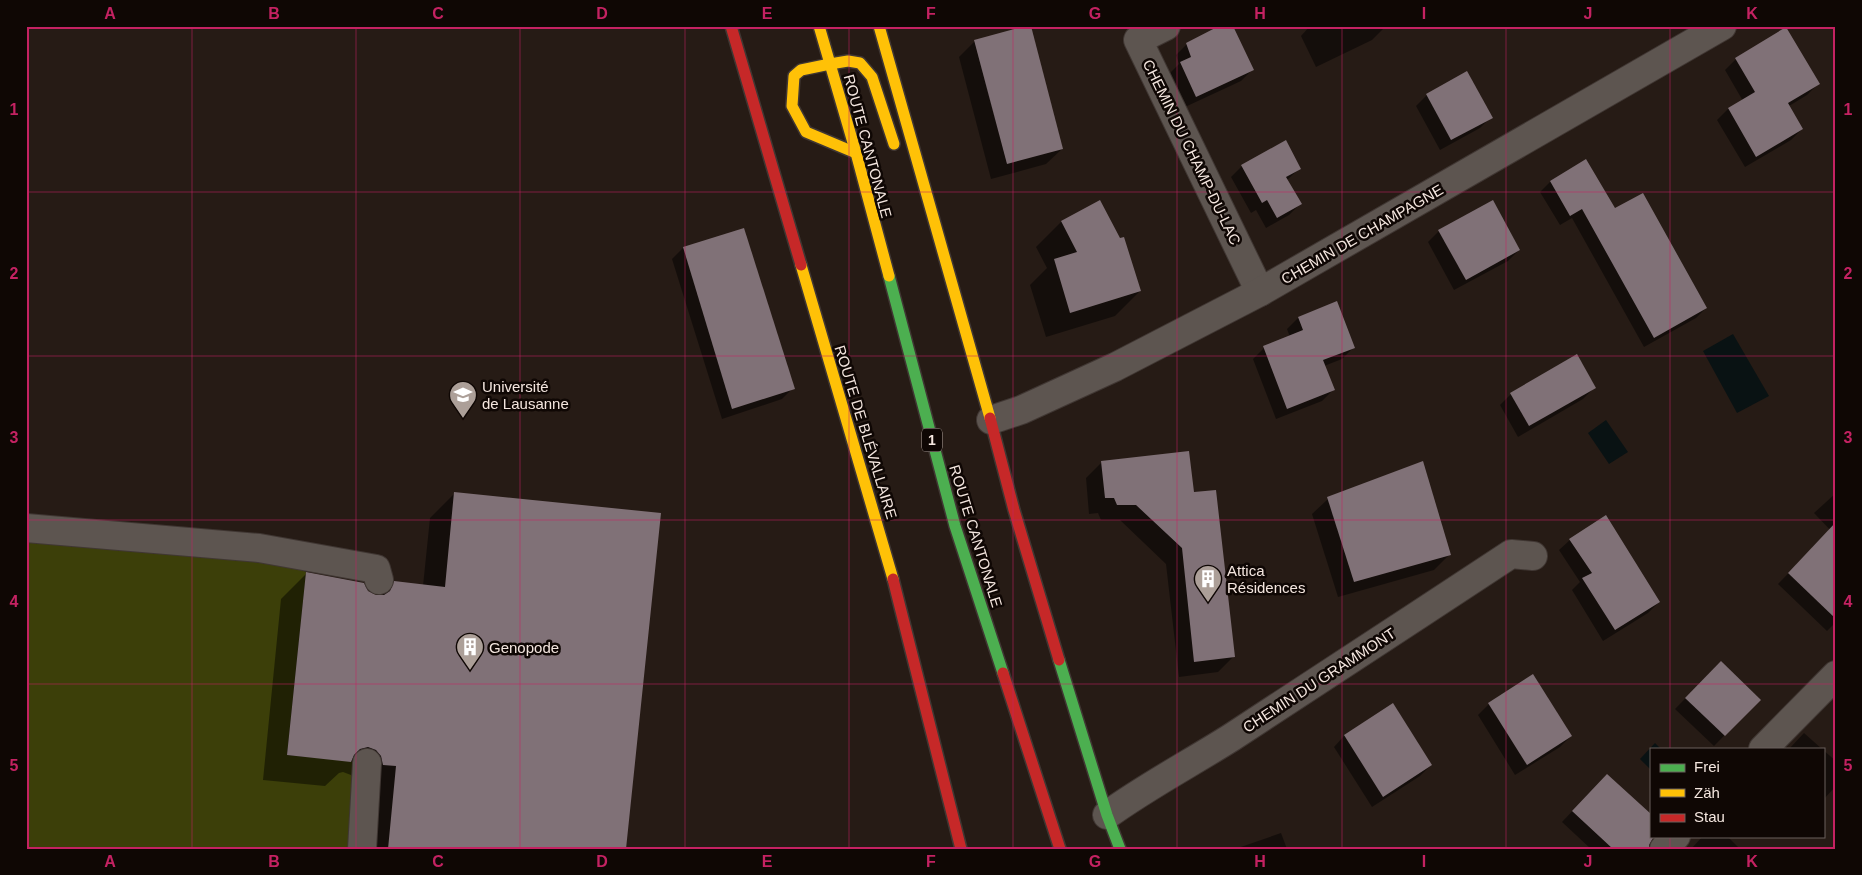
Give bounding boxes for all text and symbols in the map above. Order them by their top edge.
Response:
text: A [104,5,116,22]
text: B [268,5,280,22]
text: C [432,5,444,22]
text: D [596,5,608,22]
text: E [762,5,773,22]
text: F [926,5,936,22]
text: G [1089,5,1101,22]
text: H [1254,5,1266,22]
text: I [1422,5,1426,22]
text: J [1584,5,1592,22]
text: K [1746,5,1758,22]
street label: CHEMIN DU CHAMP-DU-LAC [1140,57,1244,248]
street label: ROUTE CANTONALE [841,72,895,220]
text: 1 [10,101,19,118]
text: 1 [1844,101,1853,118]
street label: CHEMIN DE CHAMPAGNE [1278,181,1446,287]
text: 2 [10,265,19,282]
text: 2 [1844,265,1853,282]
street label: ROUTE DE BLÉVALLAIRE [831,343,901,521]
place label: Université de Lausanne [482,378,569,412]
school or university icon: Université de Lausanne [448,380,478,419]
road number: 1 [922,428,942,452]
text: 3 [10,429,19,446]
text: 3 [1844,429,1853,446]
street label: ROUTE CANTONALE [946,463,1006,609]
place label: Attica Résidences [1227,562,1305,596]
building icon: Attica Résidences [1193,564,1223,603]
text: 4 [10,593,19,610]
text: 4 [1844,593,1853,610]
street label: CHEMIN DU GRAMMONT [1240,624,1398,736]
building icon: Genopode [455,632,485,671]
place label: Genopode [489,639,559,656]
legend [1650,748,1824,838]
text: 5 [10,757,19,774]
text: 5 [1844,757,1853,774]
text: Frei [1694,758,1720,775]
text: Zäh [1694,784,1720,801]
text: Stau [1694,808,1725,825]
text: A [104,853,116,870]
text: B [268,853,280,870]
text: C [432,853,444,870]
text: D [596,853,608,870]
text: E [762,853,773,870]
text: F [926,853,936,870]
text: G [1089,853,1101,870]
text: H [1254,853,1266,870]
text: I [1422,853,1426,870]
text: J [1584,853,1592,870]
text: K [1746,853,1758,870]

